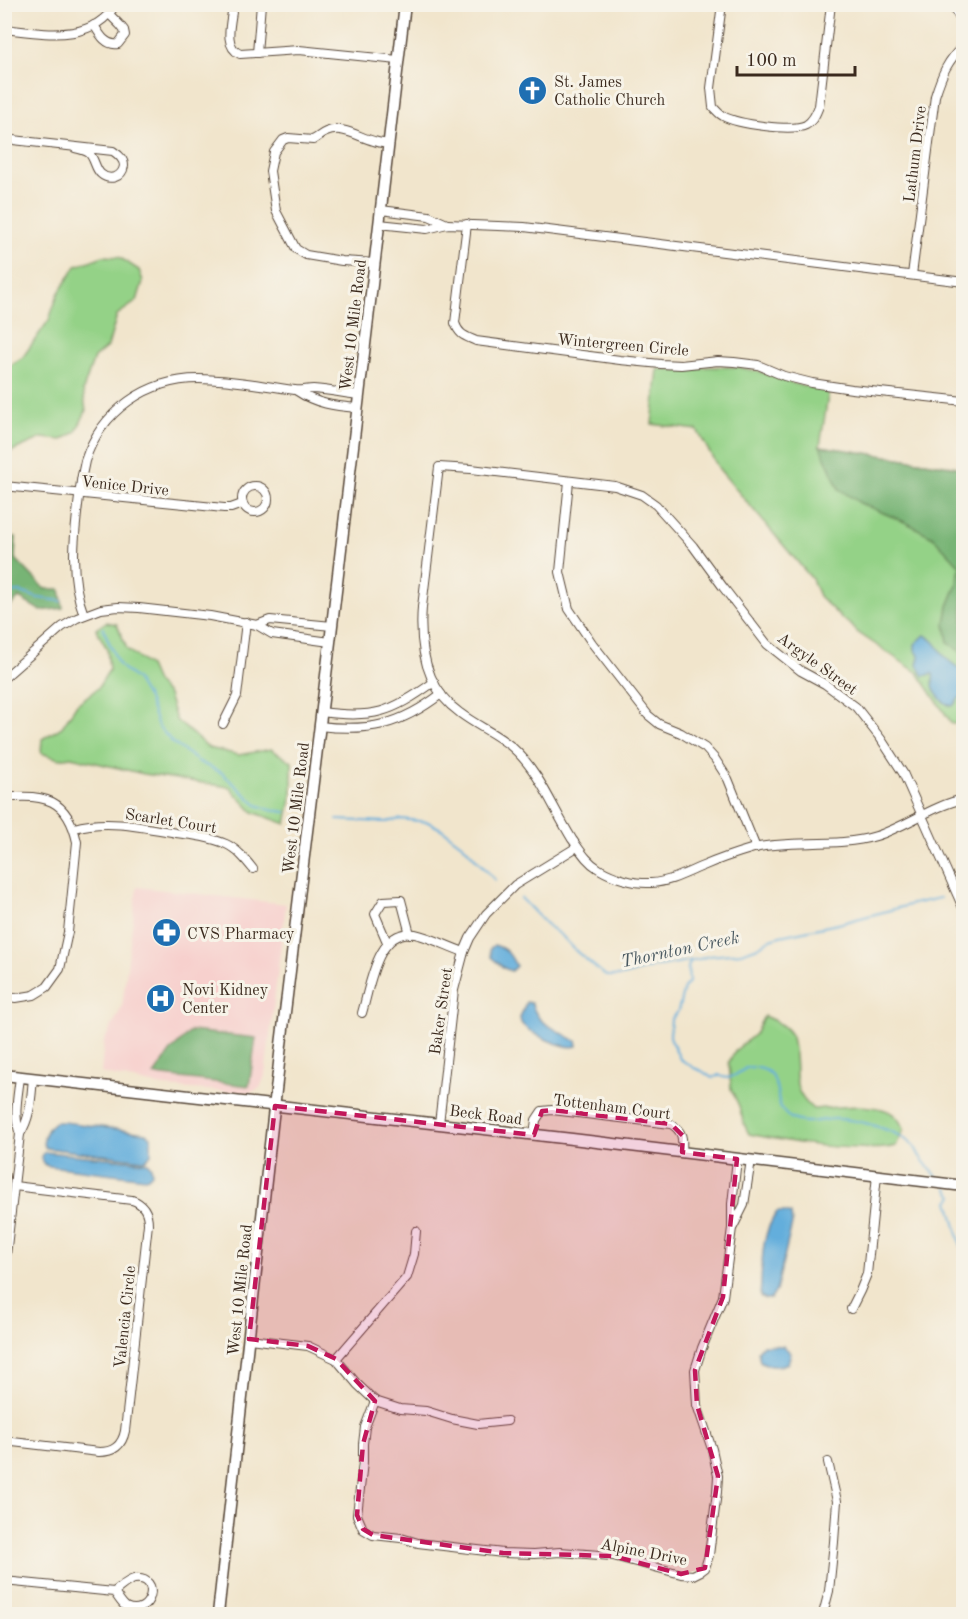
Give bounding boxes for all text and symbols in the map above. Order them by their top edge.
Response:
scale bar [737,39,856,77]
text: 100 m [746,52,797,70]
church icon: St. James Catholic Church [517,74,549,106]
place label: St. James Catholic Church [554,75,665,109]
street label: Lathum Drive [902,105,930,203]
street label: West 10 Mile Road [338,259,370,392]
street label: Wintergreen Circle [556,332,689,360]
street label: Venice Drive [80,474,170,500]
street label: Argyle Street [774,630,860,699]
street label: West 10 Mile Road [281,742,313,875]
street label: Scarlet Court [124,807,218,837]
pharmacy icon: CVS Pharmacy [150,917,182,949]
place label: CVS Pharmacy [187,927,295,943]
water label: Thornton Creek [619,929,741,971]
street label: Baker Street [428,966,456,1056]
hospital icon: Novi Kidney Center [145,982,177,1014]
place label: Novi Kidney Center [182,983,269,1017]
street label: Tottenham Court [552,1093,672,1123]
street label: Beck Road [448,1104,523,1128]
street label: West 10 Mile Road [226,1223,256,1357]
street label: Valencia Circle [113,1265,139,1369]
street label: Alpine Drive [599,1537,688,1569]

